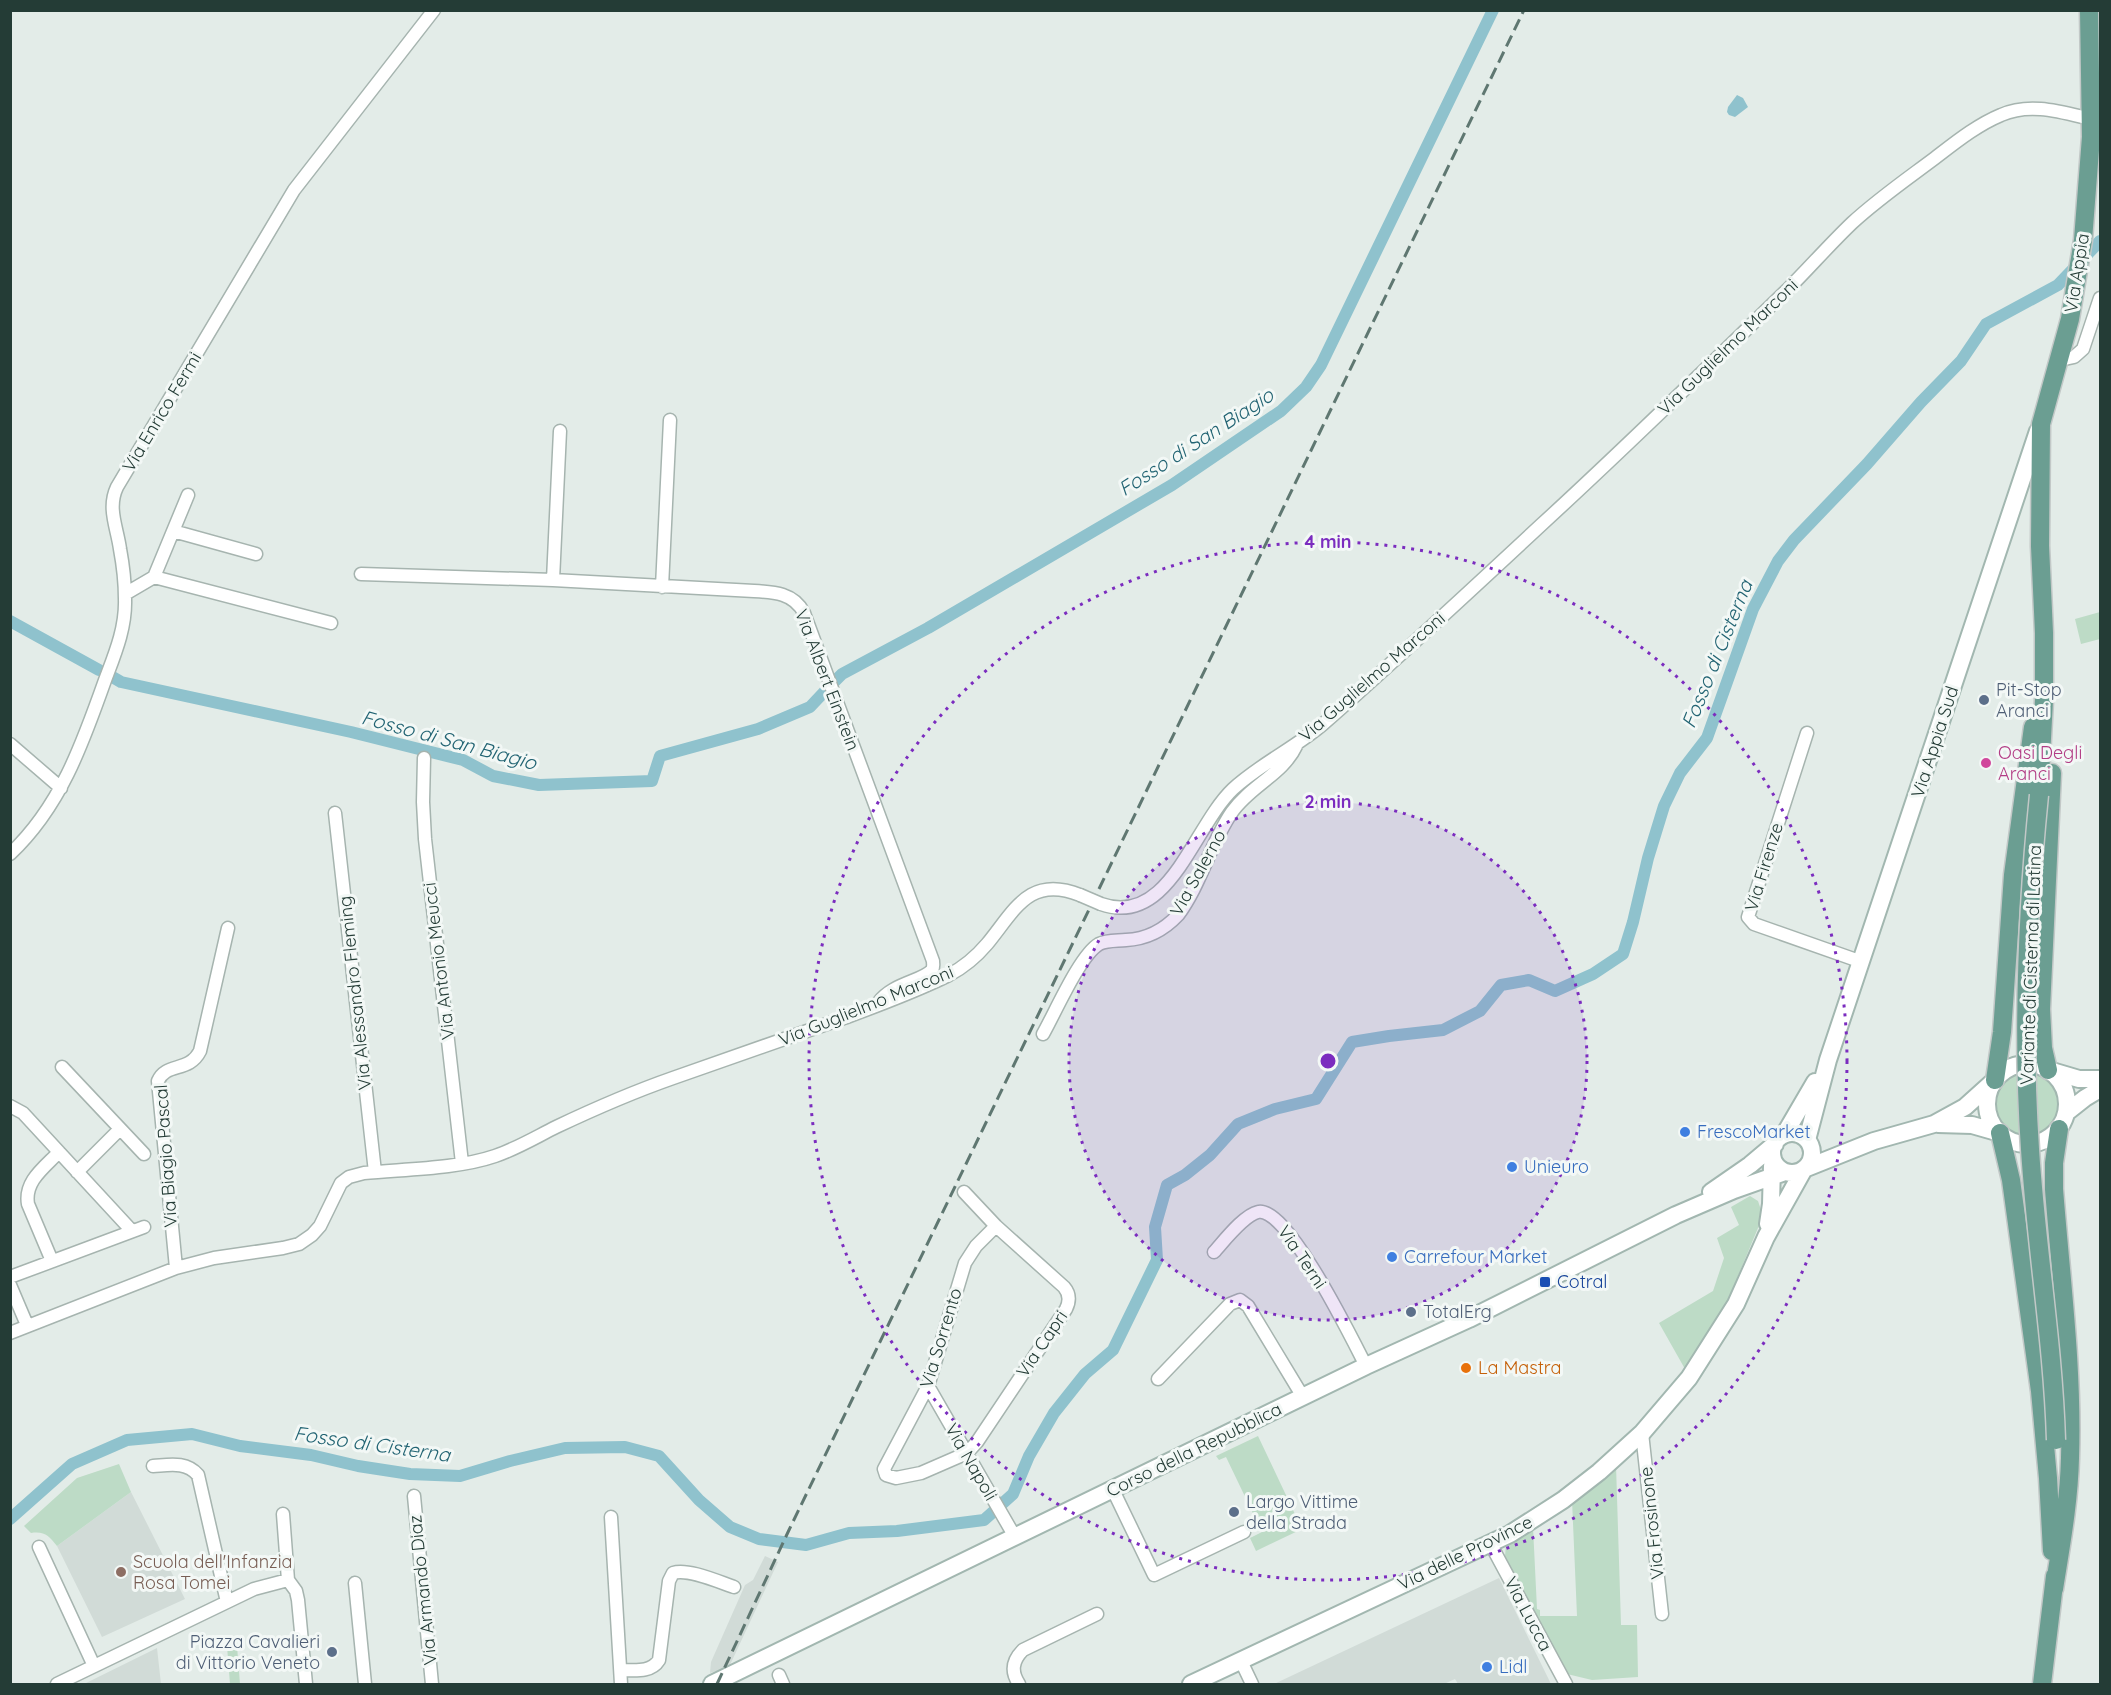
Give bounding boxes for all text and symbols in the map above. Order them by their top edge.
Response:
street label: Via Appia [2059,232,2094,314]
street label: Via Guglielmo Marconi [1653,274,1803,420]
street label: Via Enrico Fermi [117,348,206,476]
water label: Fosso di San Biagio [1113,382,1279,501]
text: 4 min [1304,530,1352,553]
water label: Fosso di Cisterna [1675,574,1758,731]
street label: Via Albert Einstein [790,606,865,754]
street label: Via Guglielmo Marconi [1294,607,1450,747]
place label: Pit-Stop Aranci [1996,678,2062,722]
street label: Via Appia Sud [1906,683,1963,801]
marker: Pit-Stop Aranci [1977,693,1991,707]
water label: Fosso di San Biagio [359,704,540,775]
place label: Oasi Degli Aranci [1998,741,2082,785]
marker: Oasi Degli Aranci [1979,756,1993,770]
text: 2 min [1305,790,1351,813]
street label: Via Firenze [1739,820,1788,914]
street label: Via Salerno [1164,826,1231,920]
street label: Variante di Cisterna di Latina [2015,844,2046,1085]
street label: Via Antonio Meucci [417,881,460,1041]
street label: Via Alessandro Fleming [333,895,376,1091]
street label: Via Guglielmo Marconi [775,960,957,1051]
centre of rings [1318,1051,1338,1071]
street label: Via Biagio Pascal [149,1084,182,1228]
place label: FrescoMarket [1697,1120,1811,1143]
marker: FrescoMarket [1678,1125,1692,1139]
place label: Unieuro [1524,1155,1589,1178]
marker: Unieuro [1505,1160,1519,1174]
street label: Via Terni [1273,1221,1332,1293]
place label: Carrefour Market [1404,1245,1547,1268]
marker: Carrefour Market [1385,1250,1399,1264]
place label: Cotral [1557,1270,1608,1293]
marker: Cotral [1538,1275,1552,1289]
street label: Via Sorrento [914,1285,967,1391]
place label: TotalErg [1423,1300,1492,1323]
marker: TotalErg [1404,1305,1418,1319]
street label: Via Capri [1011,1306,1072,1382]
place label: La Mastra [1478,1356,1561,1379]
marker: La Mastra [1459,1361,1473,1375]
street label: Corso della Repubblica [1102,1397,1285,1502]
street label: Via Napoli [940,1419,1003,1504]
water label: Fosso di Cisterna [292,1420,454,1467]
street label: Via Frosinone [1634,1466,1669,1581]
place label: Largo Vittime della Strada [1246,1490,1358,1534]
marker: Largo Vittime della Strada [1227,1505,1241,1519]
street label: Via delle Province [1394,1510,1536,1595]
street label: Via Armando Diaz [403,1514,442,1666]
place label: Scuola dell'Infanzia Rosa Tomei [133,1550,292,1594]
marker: Scuola dell'Infanzia Rosa Tomei [114,1565,128,1579]
street label: Via Lucca [1499,1573,1558,1655]
place label: Piazza Cavalieri di Vittorio Veneto [176,1630,320,1674]
marker: Piazza Cavalieri di Vittorio Veneto [325,1645,339,1659]
place label: Lidl [1499,1655,1527,1678]
marker: Lidl [1480,1660,1494,1674]

